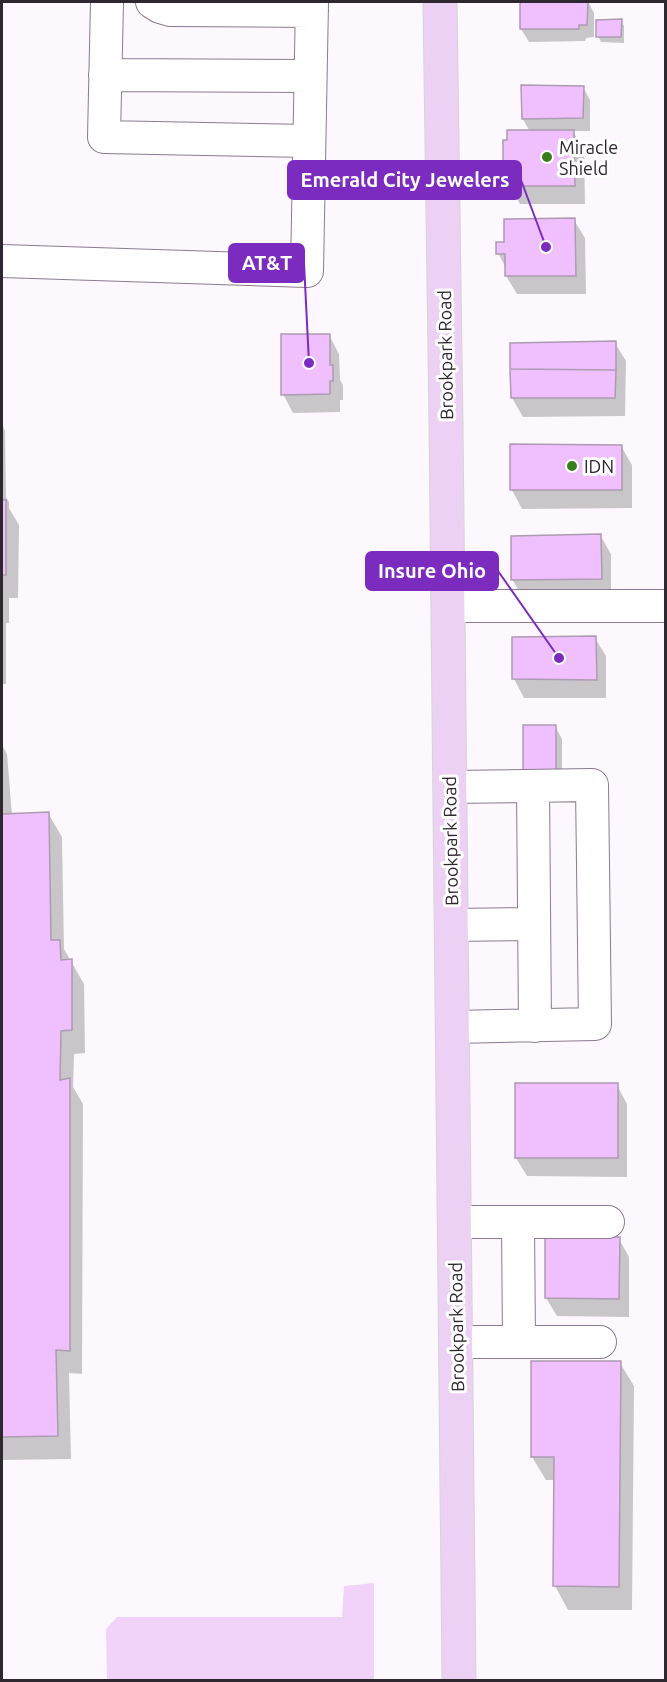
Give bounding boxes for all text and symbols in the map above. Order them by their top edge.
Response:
place label: Miracle Shield [559,137,618,178]
marker: Miracle Shield [540,150,554,164]
callout: Emerald City Jewelers [288,161,521,199]
text: Emerald City Jewelers [301,168,509,191]
callout: AT&T [229,244,304,282]
text: AT&T [242,251,292,274]
street label: Brookpark Road [434,290,456,420]
place label: IDN [584,456,614,476]
marker: IDN [565,459,579,473]
callout: Insure Ohio [366,552,498,590]
text: Insure Ohio [378,559,486,582]
street label: Brookpark Road [439,776,461,906]
street label: Brookpark Road [445,1262,467,1392]

